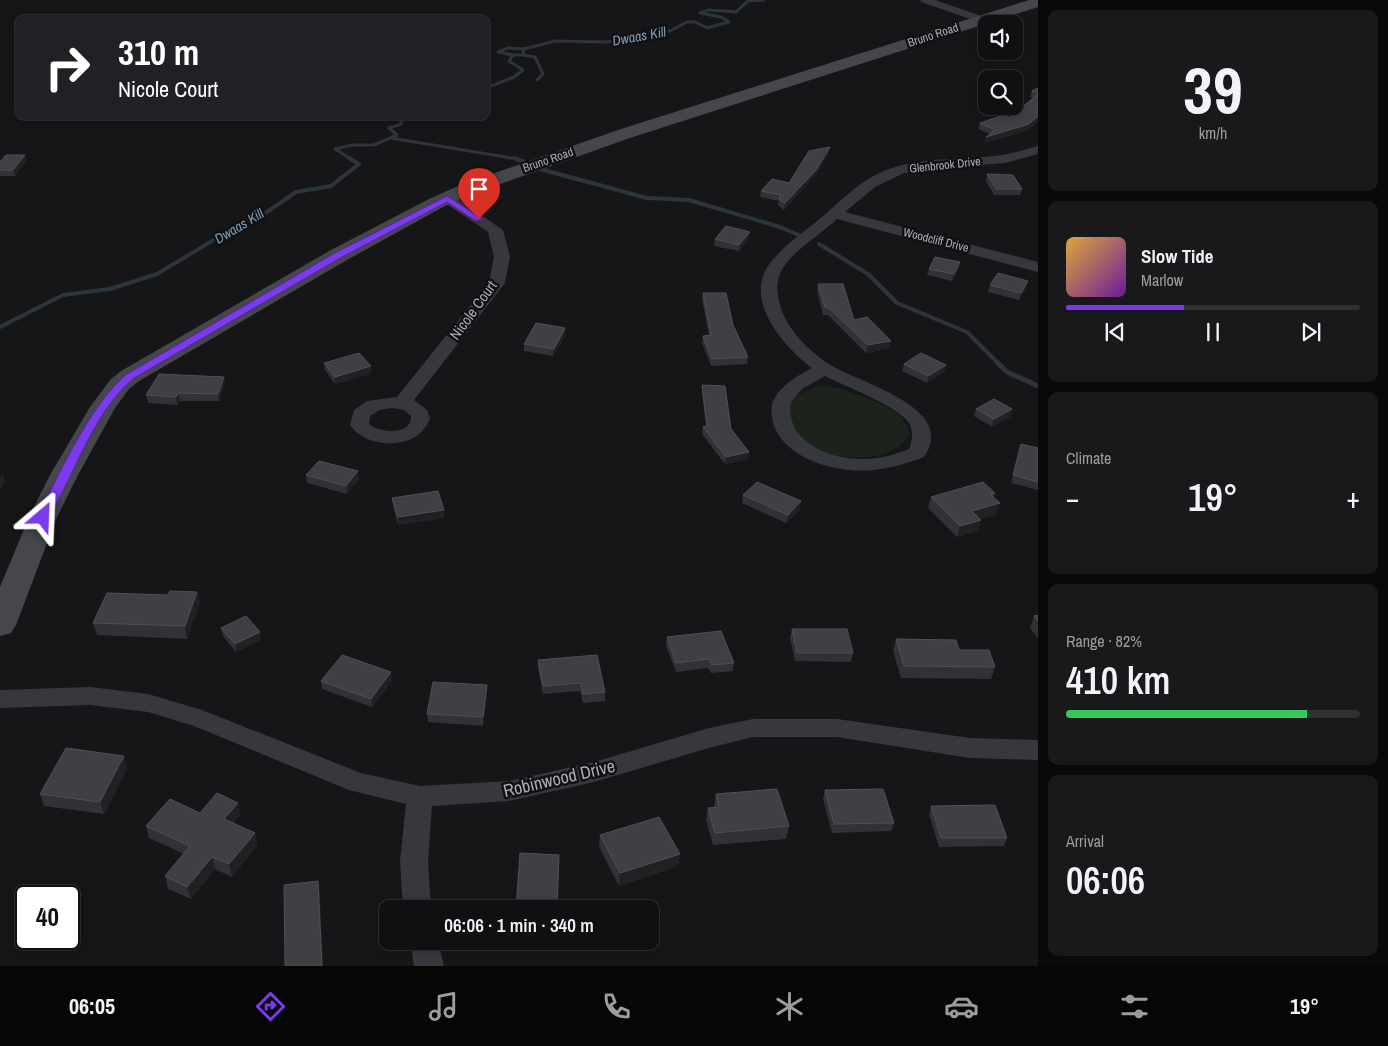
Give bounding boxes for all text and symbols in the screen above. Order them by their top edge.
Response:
map controls [978,15,1023,115]
button: sound [978,15,1023,60]
street label: Bruno Road [906,19,960,51]
water label: Dwaas Kill [611,22,668,50]
text: 310 m [118,29,199,76]
icon: right [35,35,100,100]
text: 39 [1183,46,1243,133]
button: search [978,70,1023,115]
text: Nicole Court [118,74,218,104]
text: km/h [1199,122,1227,144]
street label: Bruno Road [521,144,575,176]
street label: Glenbrook Drive [909,153,981,177]
pin [458,168,500,219]
icon: arrive [465,175,493,203]
water label: Dwaas Kill [211,204,267,248]
street label: Woodcliff Drive [902,224,970,256]
text: Slow Tide [1141,243,1213,269]
text: Marlow [1141,269,1183,291]
street label: Nicole Court [444,276,502,344]
icon: previous [1101,318,1129,346]
icon: pause [1199,318,1227,346]
icon: next [1297,318,1325,346]
text: Climate [1066,447,1111,469]
text: 19° [1188,472,1238,523]
text: − [1066,479,1079,517]
text: + [1347,479,1360,517]
position arrow [16,490,68,542]
text: Range · 82% [1066,630,1142,652]
text: 410 km [1066,655,1170,706]
street label: Robinwood Drive [501,753,617,803]
text: Arrival [1066,830,1104,852]
text: 06:06 [1066,855,1145,906]
speed limit sign: 40 [15,885,80,950]
text: 06:06 · 1 min · 340 m [444,912,594,938]
icon: directions [253,989,288,1024]
icon: music [426,989,461,1024]
icon: phone [599,989,634,1024]
icon: climate [772,989,807,1024]
icon: car [944,989,979,1024]
icon: filters [1117,989,1152,1024]
text: 06:05 [69,991,115,1021]
text: 19° [1290,991,1319,1021]

